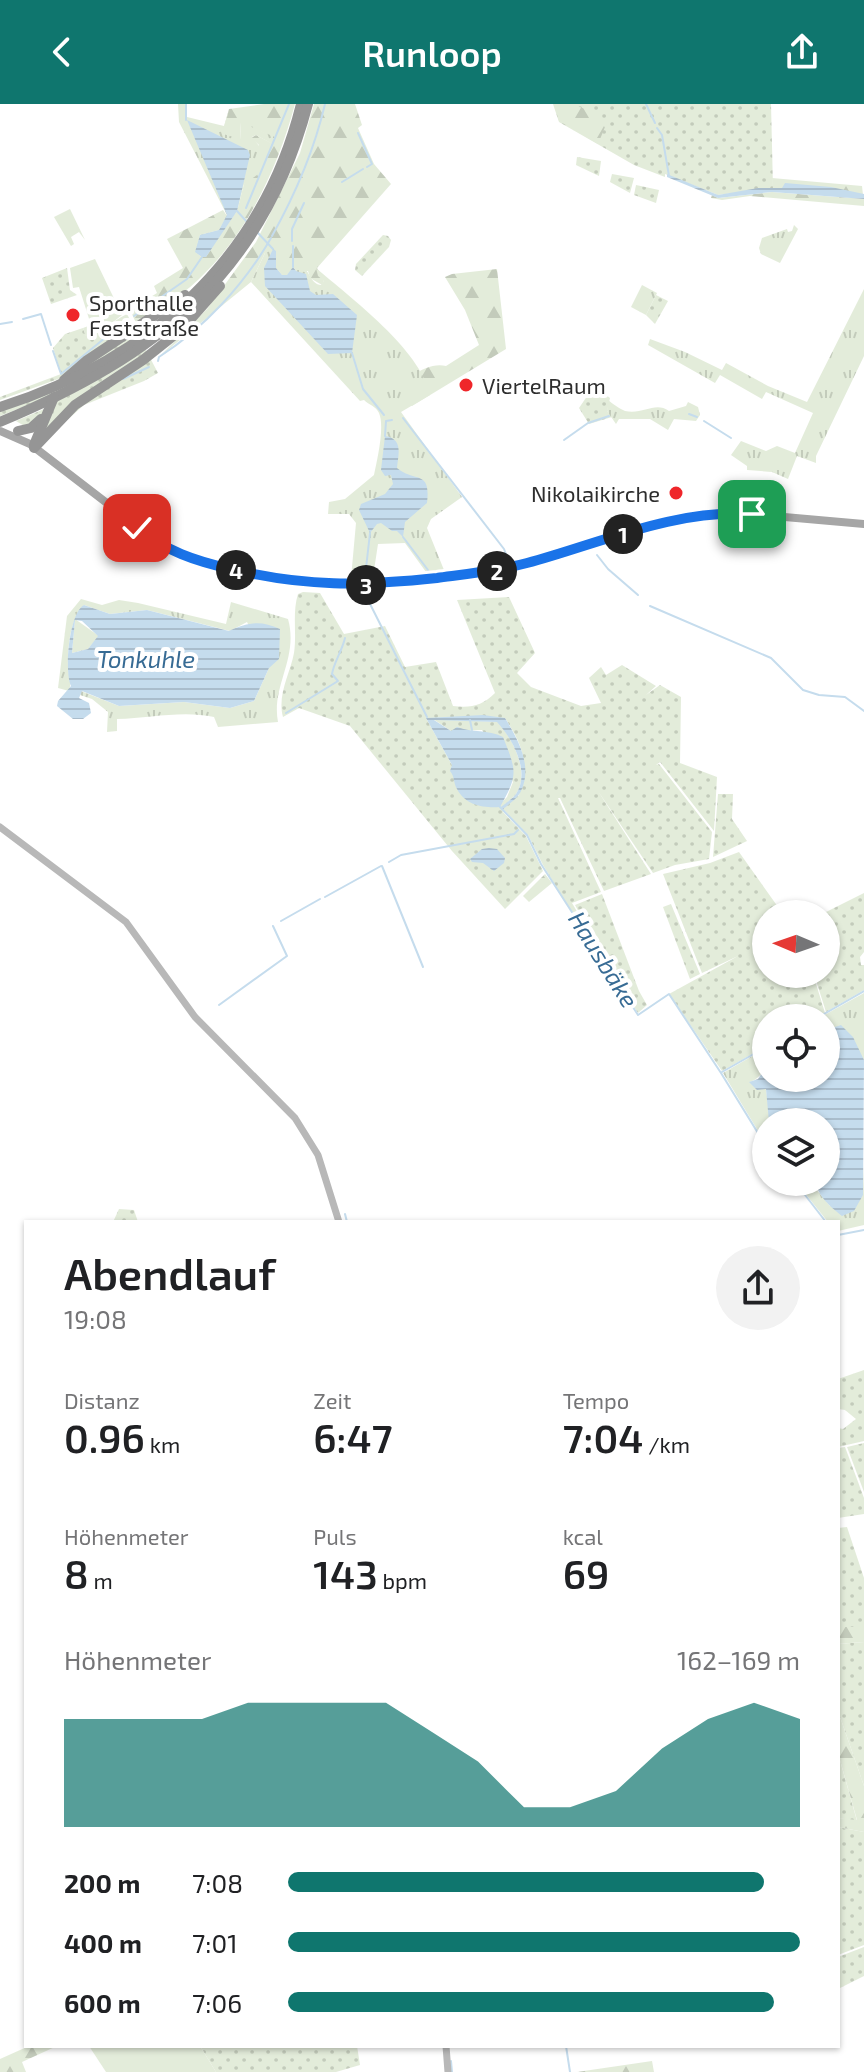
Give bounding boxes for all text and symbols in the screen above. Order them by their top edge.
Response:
icon: back [40,30,84,74]
icon: share [780,30,824,74]
text: Runloop [362,31,502,74]
place label: Sporthalle Feststraße [89,289,199,340]
marker: Sporthalle Feststraße [64,306,82,324]
place label: ViertelRaum [482,372,606,398]
marker: ViertelRaum [457,376,475,394]
place label: Nikolaikirche [531,480,660,506]
pin [718,480,786,548]
marker: Nikolaikirche [667,484,685,502]
icon: arrive [730,492,774,536]
pin [103,494,171,562]
icon: check [115,506,159,550]
pin: 1 [603,514,643,554]
text: 1 [618,521,628,547]
pin: 4 [216,550,256,590]
pin: 2 [477,551,517,591]
text: 4 [229,557,243,583]
text: 2 [491,558,503,584]
pin: 3 [346,565,386,605]
text: 3 [360,572,372,598]
water label: Tonkuhle [97,644,195,673]
north arrow [752,900,840,988]
map controls [752,900,840,1196]
water label: Hausbäke [563,905,645,1013]
button: locate [752,1004,840,1092]
button: layers [752,1108,840,1196]
text: Abendlauf [64,1246,276,1299]
button: share [716,1246,800,1330]
text: 19:08 [64,1303,127,1334]
text: Distanz [64,1387,140,1413]
text: Zeit [313,1387,351,1413]
text: Tempo [563,1387,629,1413]
text: 0.96 [64,1413,145,1461]
text: 6:47 [313,1413,393,1461]
text: 7:04 [563,1413,643,1461]
text: km [145,1431,180,1457]
text: /km [643,1431,690,1457]
text: Höhenmeter [64,1523,189,1549]
text: Puls [313,1523,357,1549]
text: kcal [563,1523,603,1549]
text: 8 [64,1549,89,1597]
text: 143 [313,1549,378,1597]
text: 69 [563,1549,609,1597]
text: m [89,1567,113,1593]
text: bpm [378,1567,427,1593]
text: Höhenmeter [64,1644,211,1675]
text: 162–169 m [677,1644,800,1675]
text: 200 m [64,1867,140,1898]
text: 7:08 [192,1867,243,1898]
text: 400 m [64,1927,142,1958]
text: 7:01 [192,1927,237,1958]
text: 600 m [64,1987,141,2018]
text: 7:06 [192,1987,242,2018]

